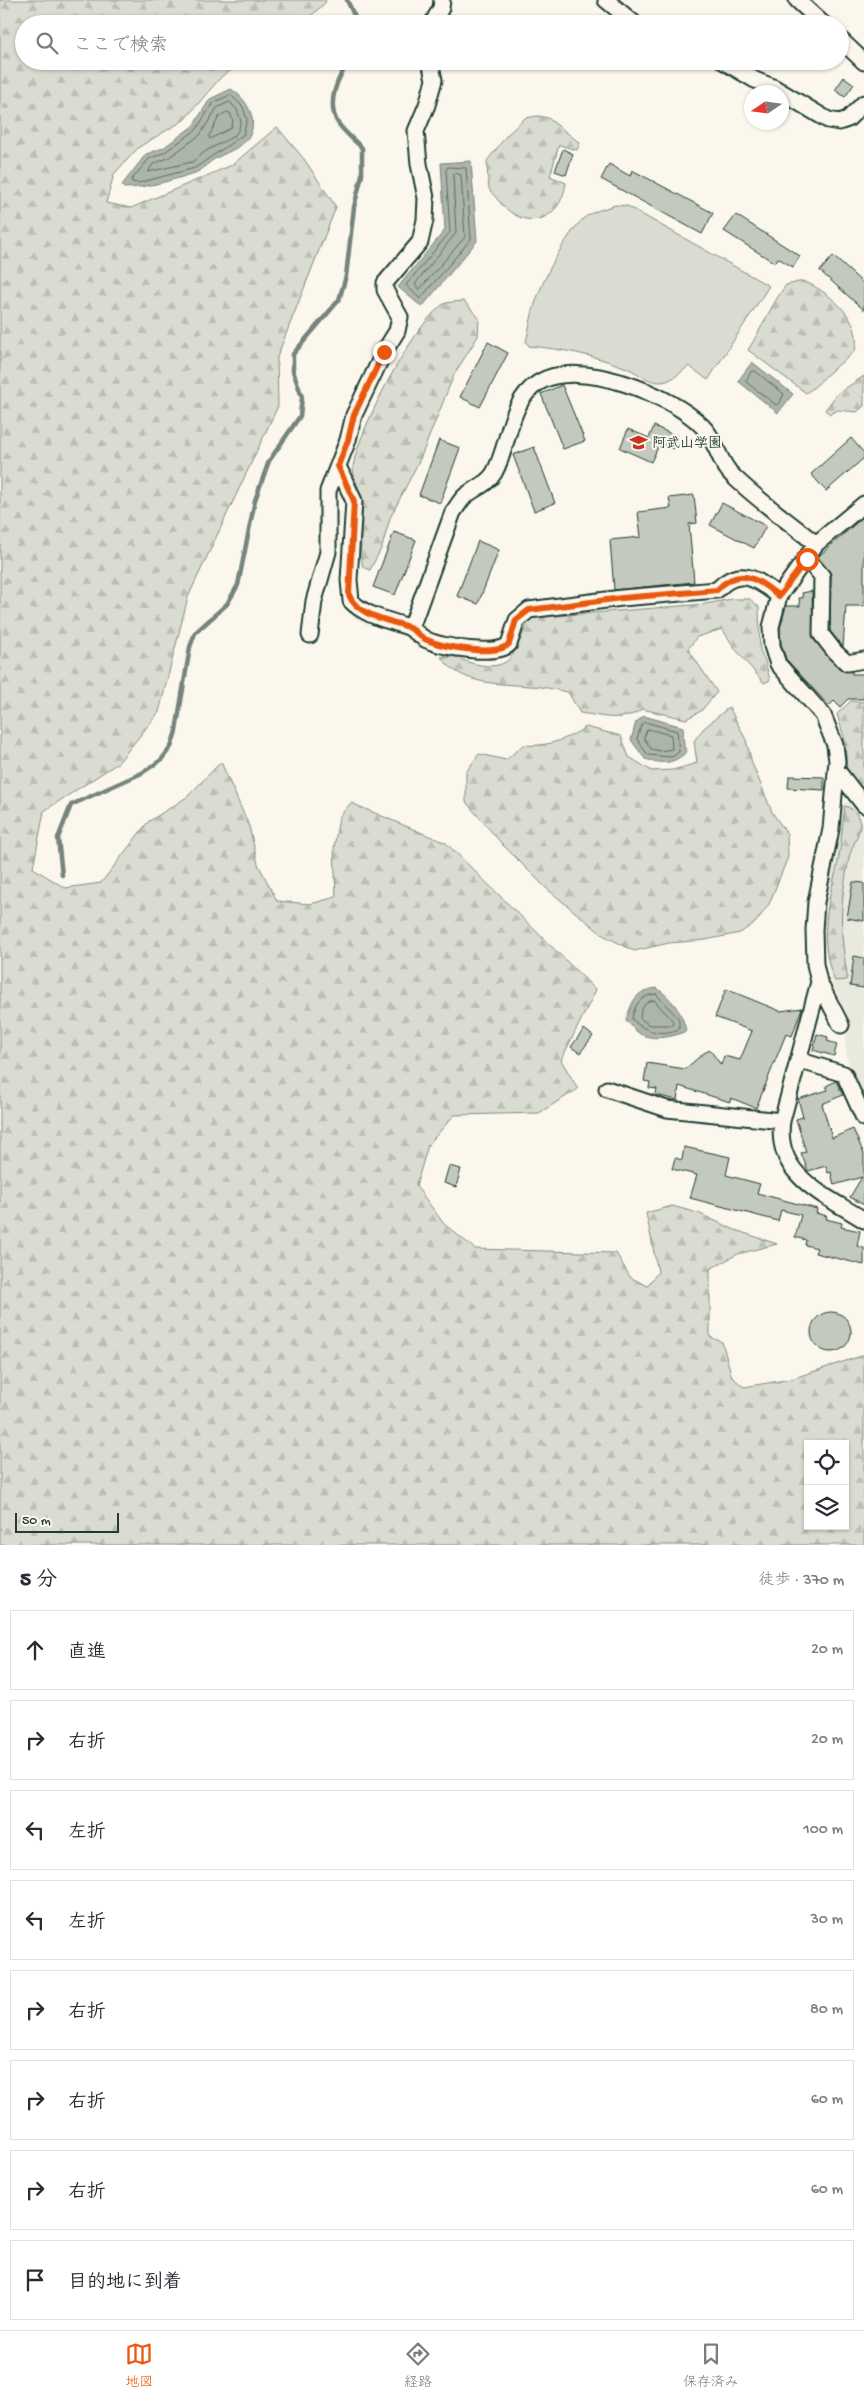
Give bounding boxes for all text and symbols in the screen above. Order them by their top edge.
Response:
search box [15,15,849,70]
icon: search [33,29,61,57]
text: ここで検索 [73,35,168,58]
north arrow [744,85,789,130]
route end [373,341,396,364]
school or university icon: 阿武山学園 [628,432,648,452]
place label: 阿武山学園 [652,435,722,453]
route start [796,548,819,571]
map controls [804,1440,849,1530]
button: locate [804,1440,849,1485]
button: layers [804,1485,849,1530]
scale bar [15,1510,119,1533]
text: 50 m [22,1513,51,1530]
text: 5 分 [20,1569,57,1594]
text: 徒歩 · 370 m [759,1572,844,1591]
icon: ahead [21,1636,49,1664]
text: 20 m [811,1641,843,1660]
text: 直進 [68,1642,106,1665]
icon: right [21,1726,49,1754]
text: 20 m [811,1731,843,1750]
text: 右折 [68,1732,106,1755]
icon: left [21,1816,49,1844]
text: 100 m [803,1821,843,1840]
text: 左折 [68,1822,106,1845]
icon: left [21,1906,49,1934]
text: 30 m [810,1911,843,1930]
text: 左折 [68,1912,106,1935]
icon: right [21,1996,49,2024]
text: 80 m [810,2001,843,2020]
text: 右折 [68,2002,106,2025]
icon: right [21,2086,49,2114]
text: 60 m [811,2091,843,2110]
text: 右折 [68,2092,106,2115]
icon: right [21,2176,49,2204]
text: 60 m [811,2181,843,2200]
text: 右折 [68,2182,106,2205]
icon: arrive [21,2266,49,2294]
text: 目的地に到着 [68,2272,182,2295]
tab: 地図 [125,2340,153,2392]
tab: 経路 [404,2340,432,2392]
tab: 保存済み [683,2340,739,2392]

